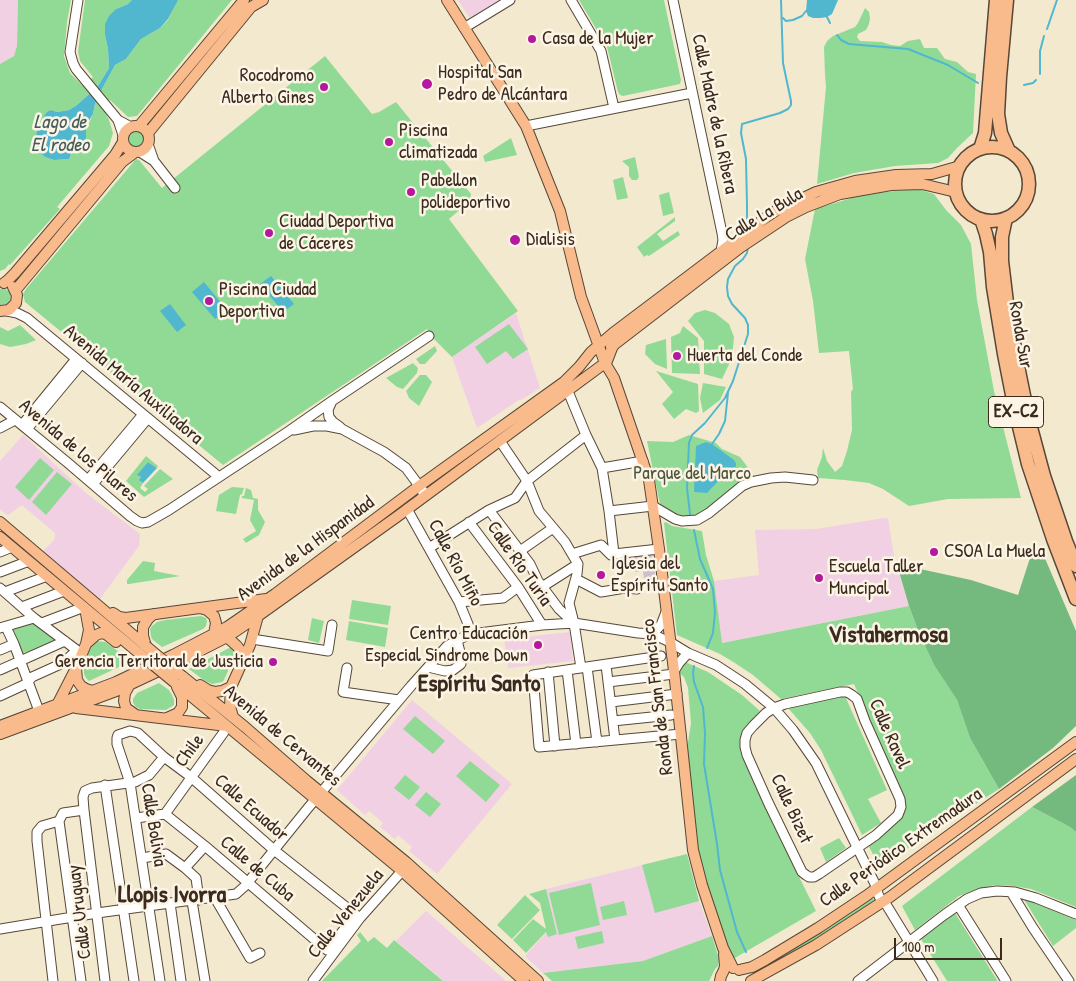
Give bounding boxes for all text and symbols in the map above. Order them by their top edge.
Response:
place label: Casa de la Mujer [542,28,653,50]
street label: Calle Madre de la Ribera [686,32,742,196]
marker: Casa de la Mujer [526,33,538,45]
place label: Hospital San Pedro de Alcántara [438,62,567,106]
place label: Rocodromo Alberto Gines [222,65,314,109]
marker: Hospital San Pedro de Alcántara [420,77,434,91]
marker: Rocodromo Alberto Gines [318,81,330,93]
water label: Lago de El rodeo [31,111,89,158]
place label: Piscina climatizada [399,120,477,164]
marker: Piscina climatizada [383,136,395,148]
place label: Pabellon polideportivo [421,170,510,214]
street label: Calle La Bula [721,183,807,247]
marker: Pabellon polideportivo [405,186,417,198]
place label: Ciudad Deportiva de Cáceres [279,211,393,255]
marker: Ciudad Deportiva de Cáceres [263,227,275,239]
place label: Dialisis [526,229,575,251]
marker: Dialisis [508,233,522,247]
place label: Piscina Ciudad Deportiva [219,279,316,323]
marker: Piscina Ciudad Deportiva [203,295,215,307]
street label: Ronda Sur [1003,300,1037,370]
street label: Avenida María Auxiliadora [59,320,207,450]
place label: Huerta del Conde [687,345,803,367]
marker: Huerta del Conde [671,350,683,362]
street label: Avenida de los Pilares [14,395,142,507]
road number: EX-C2 [988,397,1044,428]
park label: Parque del Marco [633,463,751,485]
street label: Avenida de la Hispanidad [233,492,379,606]
street label: Calle Río Miño [423,516,487,610]
street label: Calle Río Turia [481,517,557,611]
place label: CSOA La Muela [944,541,1045,563]
marker: CSOA La Muela [928,546,940,558]
place label: Iglesia del Espíritu Santo [611,553,708,597]
place label: Escuela Taller Muncipal [829,556,924,600]
marker: Iglesia del Espíritu Santo [595,569,607,581]
marker: Escuela Taller Muncipal [813,572,825,584]
street label: Ronda de San Francisco [637,618,679,776]
district label: Vistahermosa [828,622,948,650]
place label: Centro Educación Especial Sindrome Down [365,623,528,667]
marker: Centro Educación Especial Sindrome Down [532,639,544,651]
place label: Gerencia Territoral de Justicia [55,651,263,673]
marker: Gerencia Territoral de Justicia [267,656,279,668]
district label: Espíritu Santo [418,671,540,699]
street label: Avenida de Cervantes [219,680,345,792]
street label: Calle Ravel [863,695,915,773]
street label: Chile [170,730,210,772]
street label: Calle Ecuador [209,769,293,847]
street label: Calle Bizet [765,771,817,847]
street label: Calle Bolivia [135,782,171,868]
street label: Calle Periódico Extremadura [815,783,987,913]
street label: Calle de Cuba [215,831,299,907]
street label: Calle Uruguay [63,864,97,960]
street label: Calle Venezuela [303,865,389,963]
district label: Llopis Ivorra [118,882,226,910]
scale bar [896,928,1004,960]
text: 100 m [902,936,935,957]

